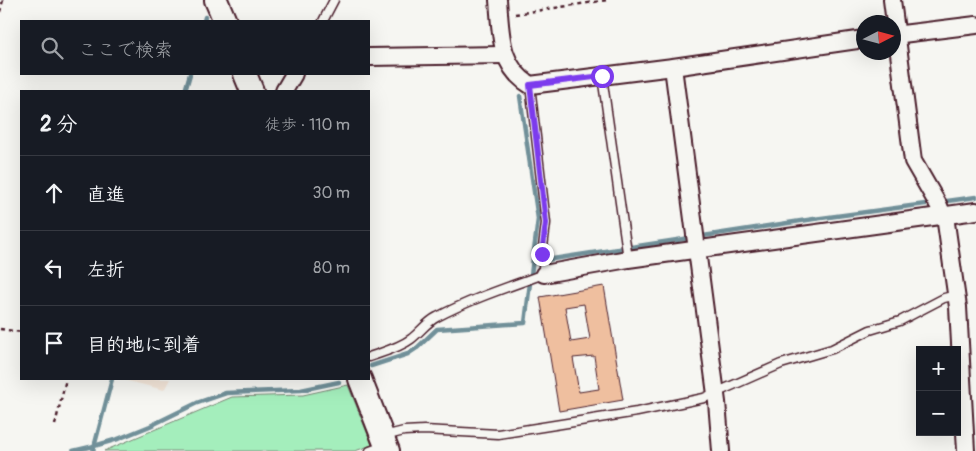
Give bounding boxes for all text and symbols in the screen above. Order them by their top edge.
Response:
north arrow [856,15,901,60]
search box [20,20,370,75]
icon: search [38,34,66,62]
text: ここで検索 [78,38,173,62]
route start [591,65,614,88]
text: 2 分 [40,111,77,138]
text: 徒歩 · 110 m [265,115,350,135]
icon: ahead [40,179,68,207]
text: 直進 [87,183,125,207]
text: 30 m [312,183,350,203]
route end [531,243,554,266]
icon: left [40,254,68,282]
text: 左折 [87,258,125,282]
text: 80 m [313,258,350,278]
icon: arrive [40,329,68,357]
text: 目的地に到着 [87,333,201,357]
map controls [916,346,961,436]
button: + [916,346,961,391]
button: − [916,391,961,436]

